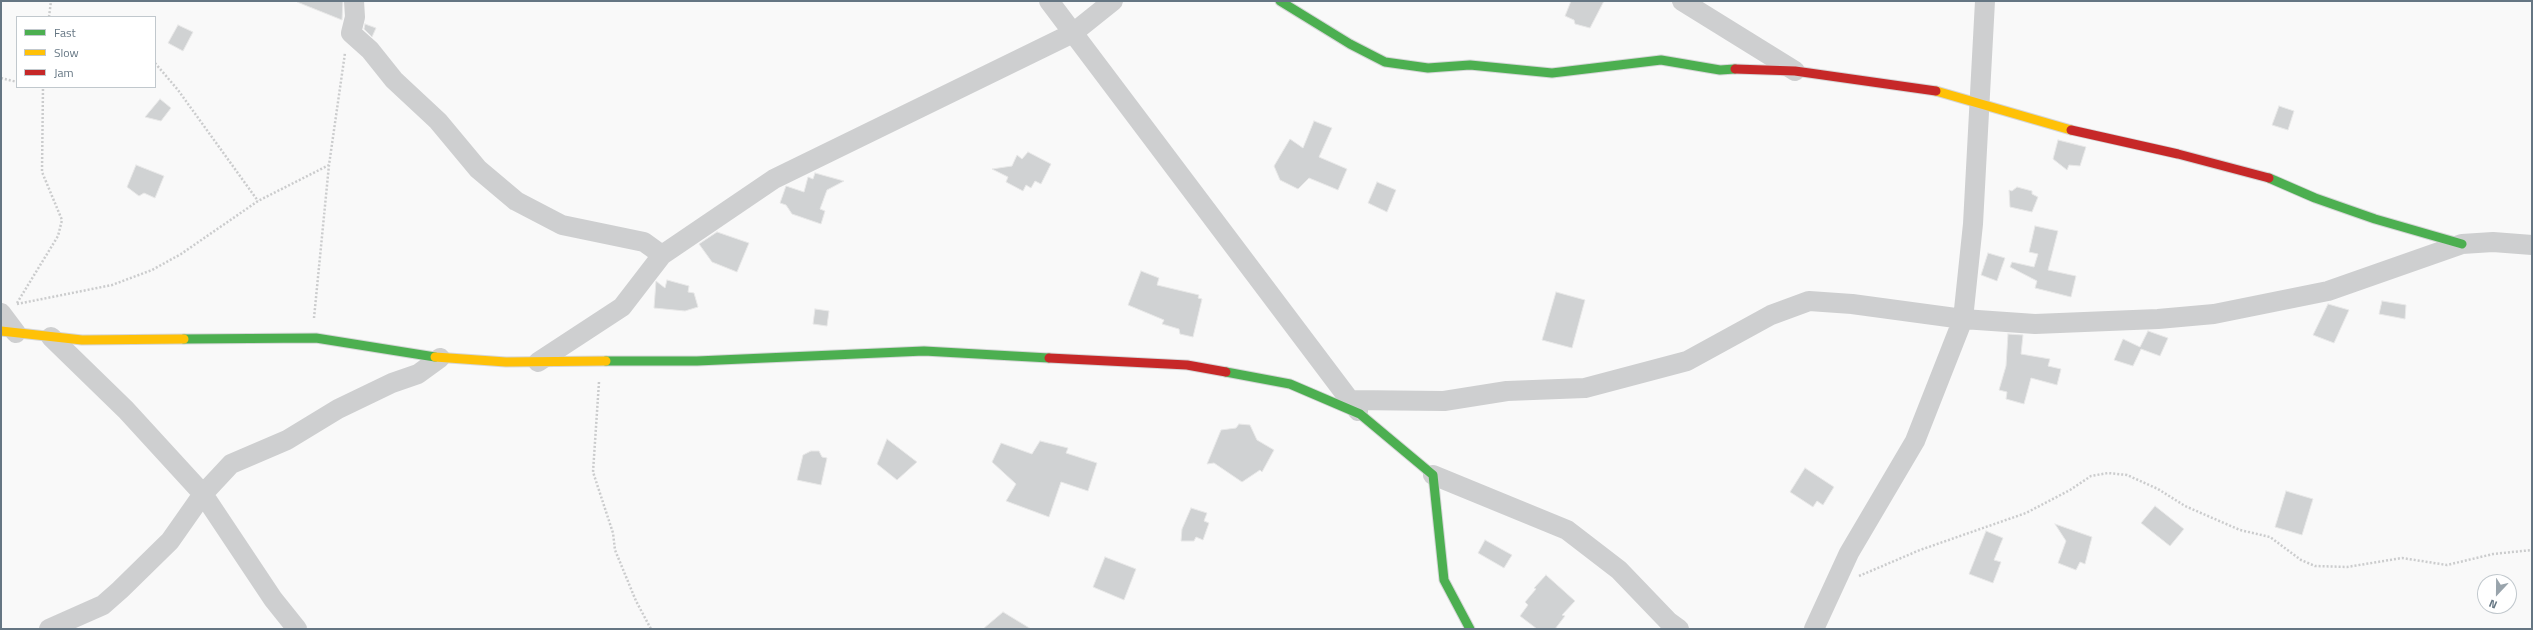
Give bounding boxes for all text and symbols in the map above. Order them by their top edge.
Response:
legend [16,16,156,88]
text: Fast [54,23,76,42]
text: Slow [54,43,79,62]
text: Jam [54,63,74,82]
north arrow [2477,574,2517,614]
text: N [2486,595,2499,613]

